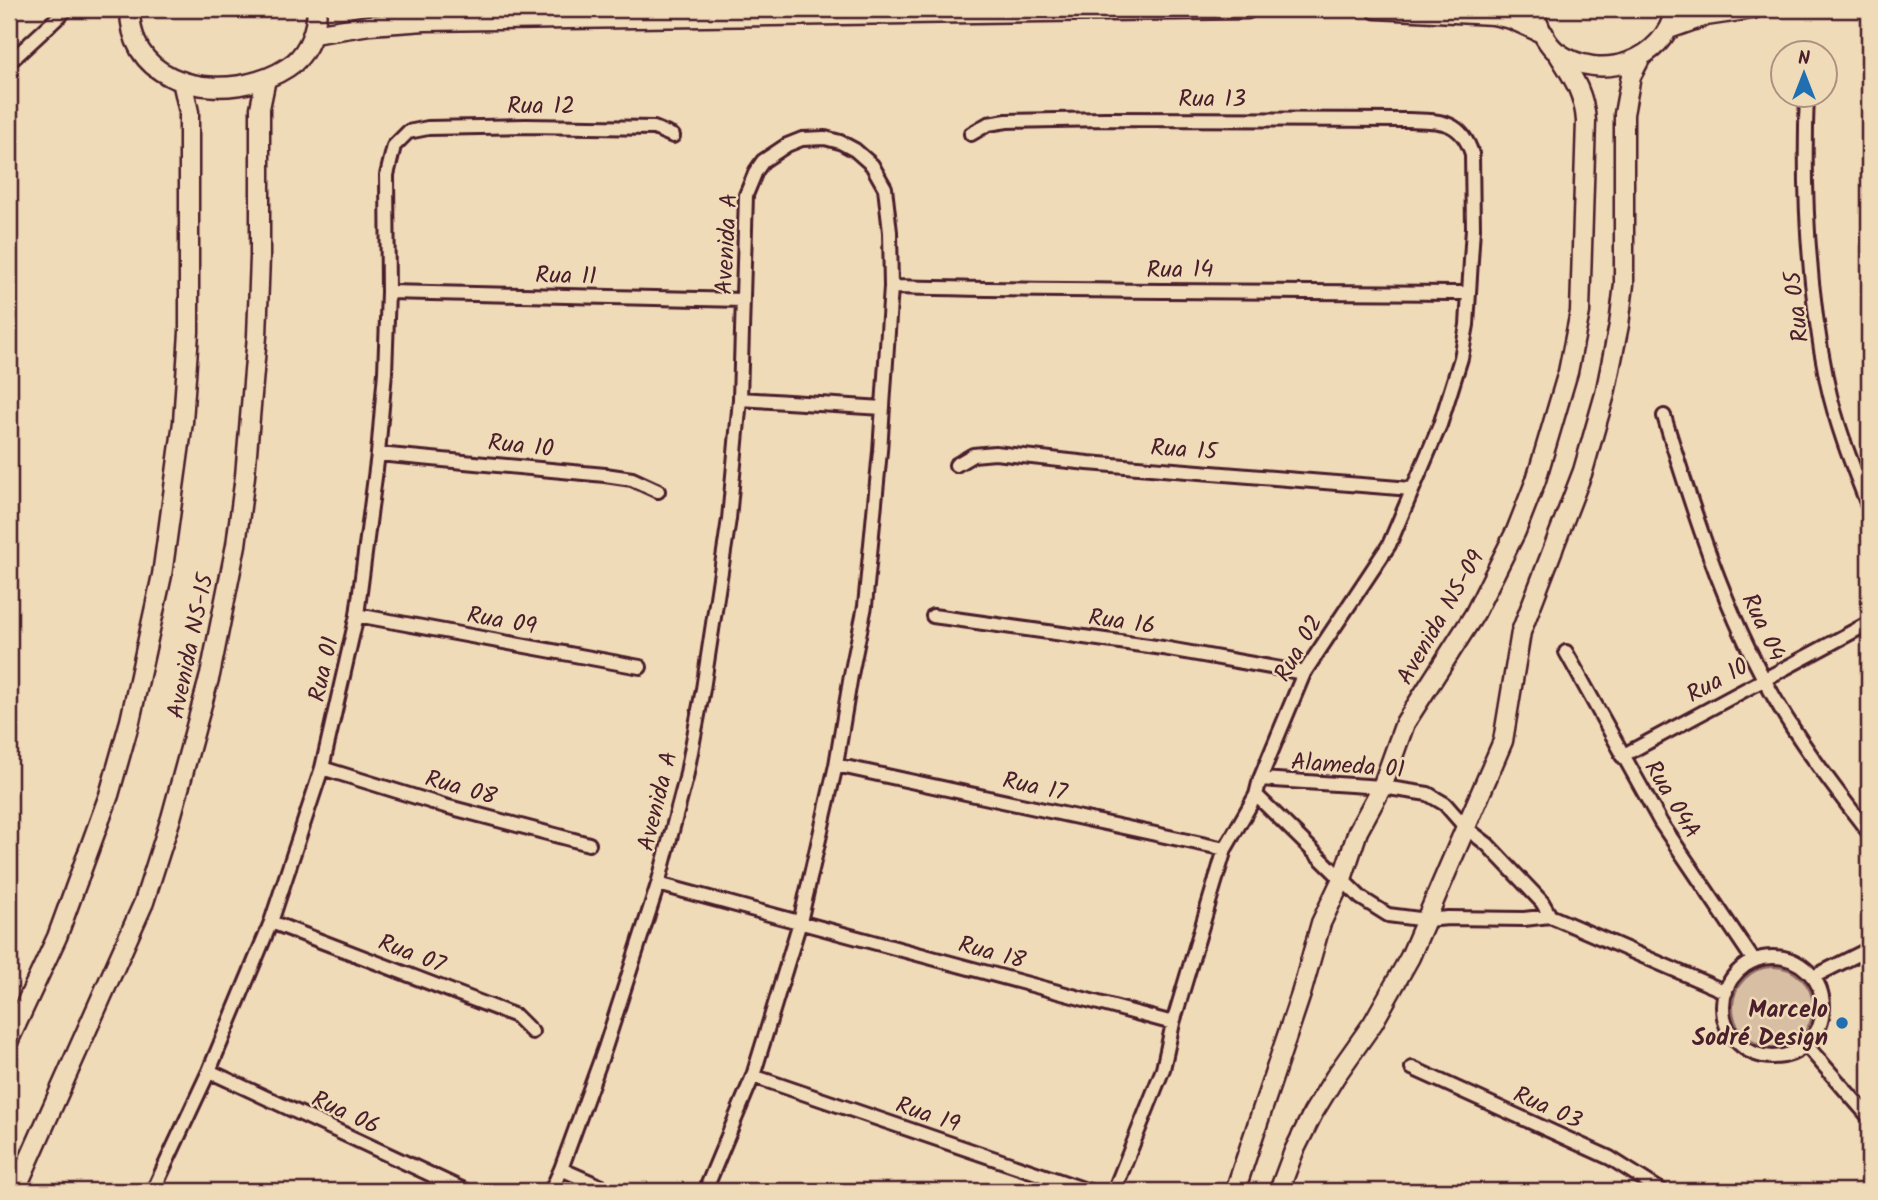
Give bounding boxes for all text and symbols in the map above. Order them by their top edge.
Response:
north arrow [1770,38,1840,108]
text: N [1798,44,1810,74]
street label: Rua 13 [1178,80,1246,119]
street label: Rua 12 [507,87,575,126]
street label: Avenida A [705,192,750,296]
street label: Rua 14 [1146,250,1214,291]
street label: Rua 11 [535,256,597,297]
street label: Rua 05 [1774,267,1821,345]
street label: Rua 10 [486,424,556,469]
street label: Rua 15 [1149,429,1221,472]
street label: Avenida NS-09 [1387,543,1496,693]
street label: Avenida NS-15 [157,568,226,722]
street label: Rua 04 [1730,587,1795,668]
street label: Rua 09 [464,596,540,647]
street label: Rua 16 [1086,598,1158,646]
street label: Rua 02 [1264,608,1334,690]
street label: Rua 01 [298,633,351,706]
street label: Rua 10 [1679,648,1756,714]
street label: Alameda 01 [1290,743,1406,790]
street label: Avenida A [627,747,690,855]
street label: Rua 04A [1633,753,1711,847]
street label: Rua 08 [420,760,502,817]
street label: Rua 17 [999,762,1071,813]
street label: Rua 07 [372,924,452,985]
street label: Rua 18 [954,926,1030,981]
place label: Marcelo Sodré Design [1692,991,1828,1058]
marker: Marcelo Sodré Design [1834,1015,1850,1031]
street label: Rua 03 [1506,1076,1588,1141]
street label: Rua 06 [305,1081,386,1146]
street label: Rua 19 [890,1086,965,1145]

